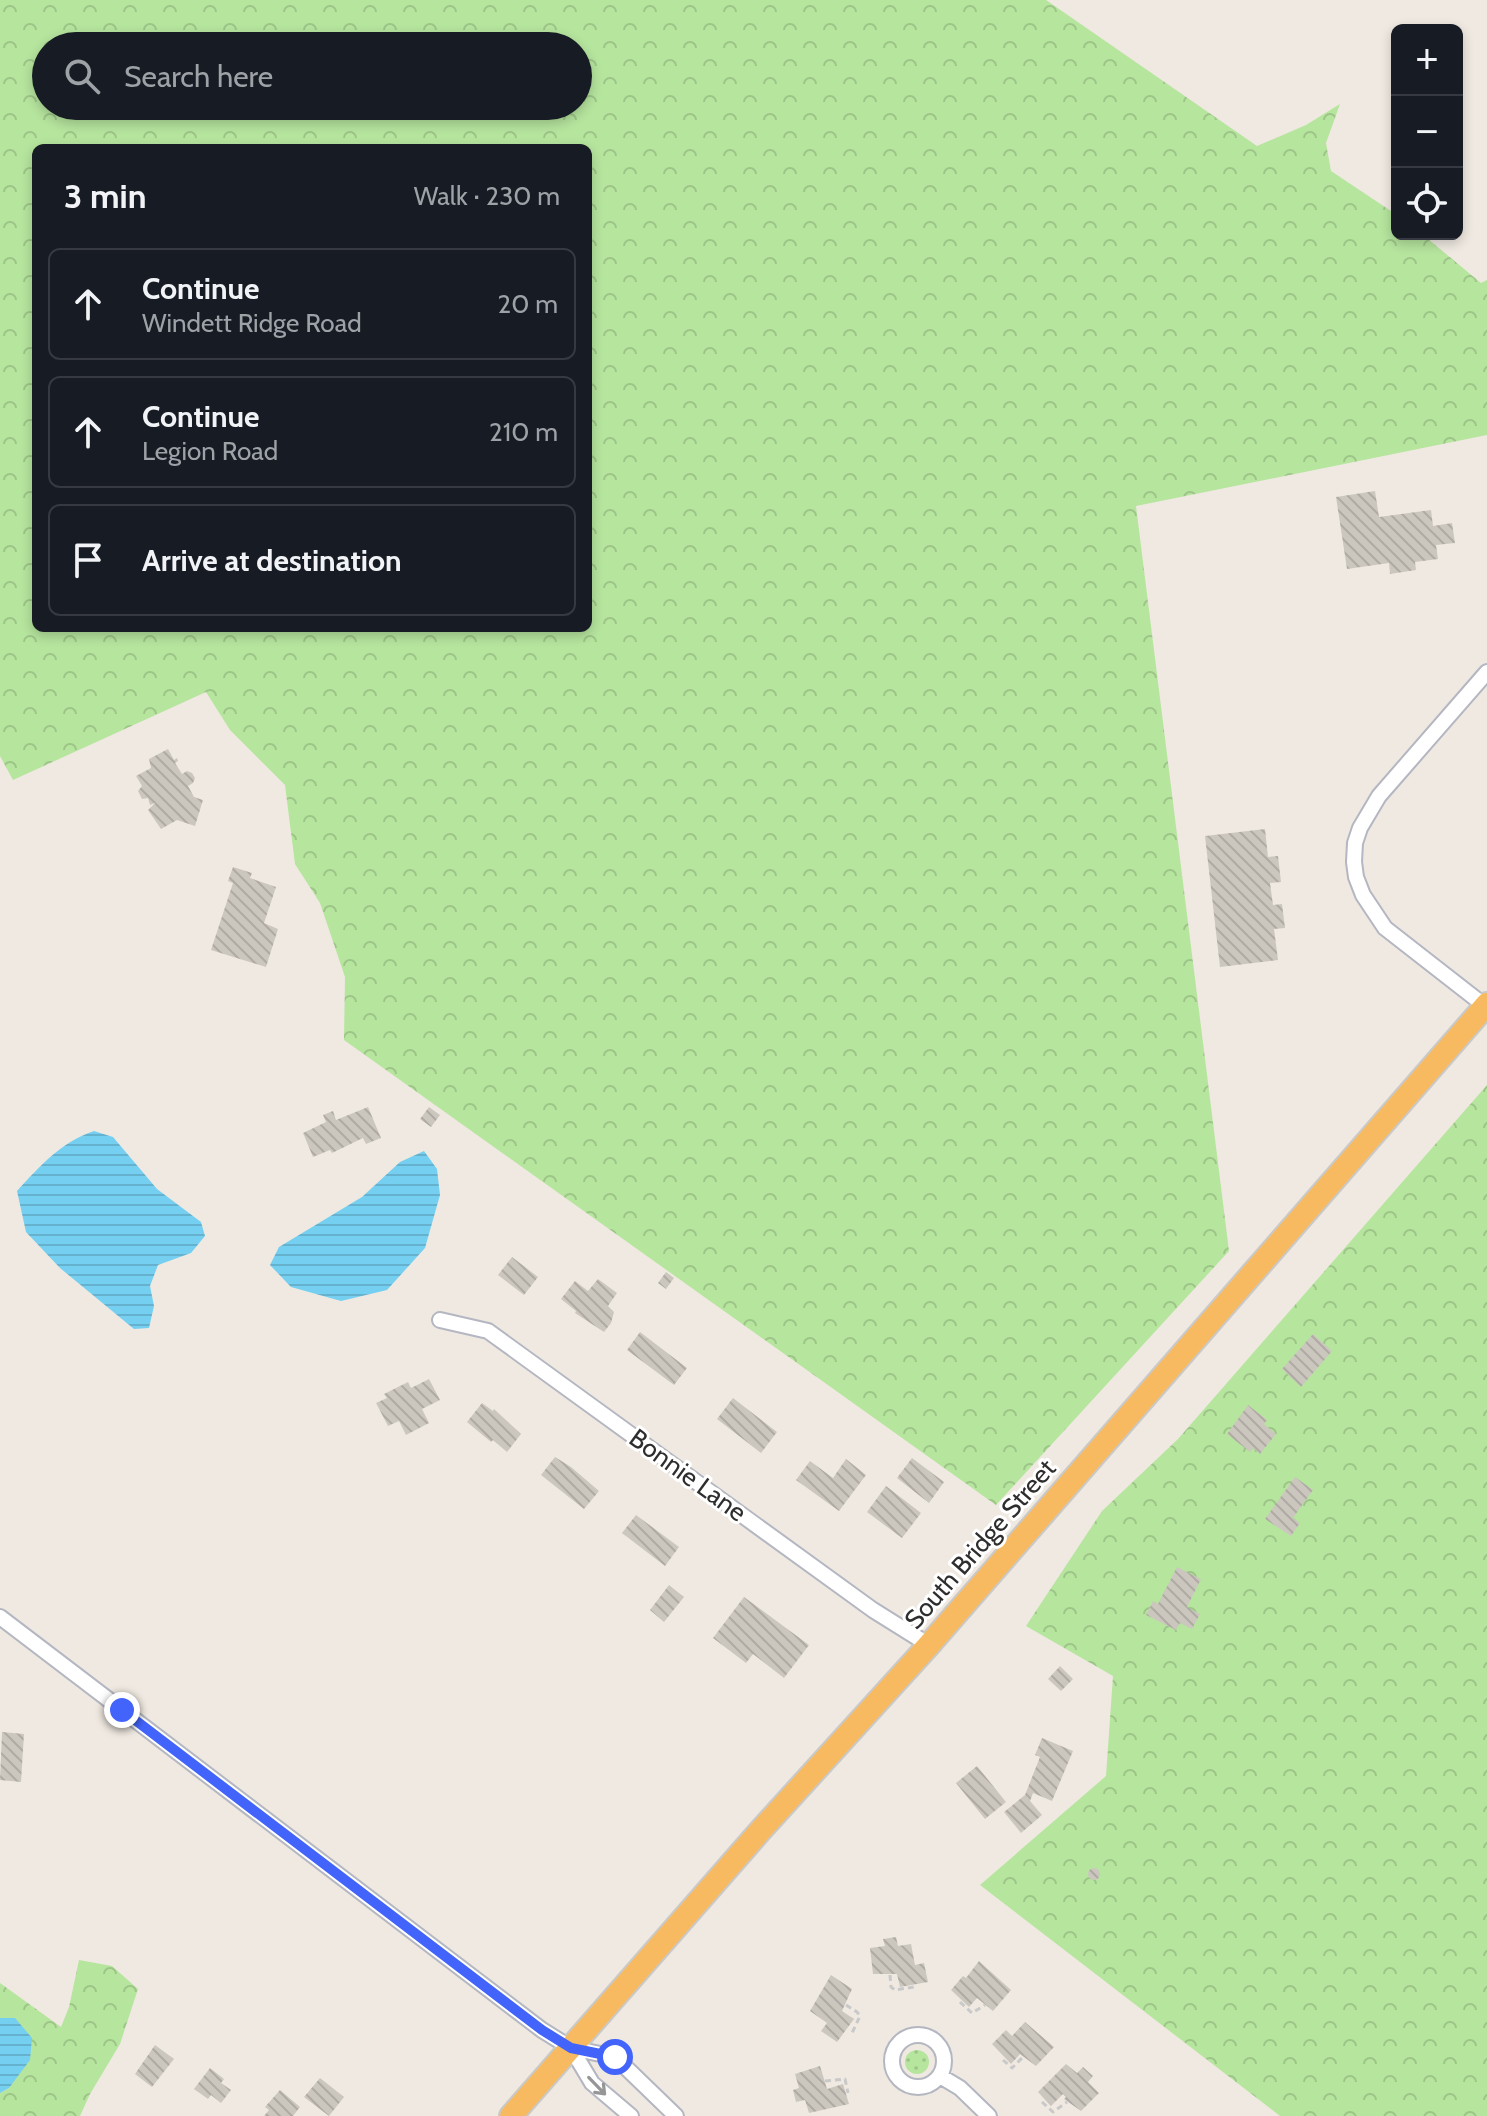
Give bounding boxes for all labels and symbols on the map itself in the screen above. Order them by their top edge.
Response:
street label: Bonnie Lane [623,1422,753,1528]
street label: South Bridge Street [898,1452,1063,1635]
route end [104,1692,140,1728]
route start [597,2039,633,2075]
one-way arrow [587,2076,607,2095]

